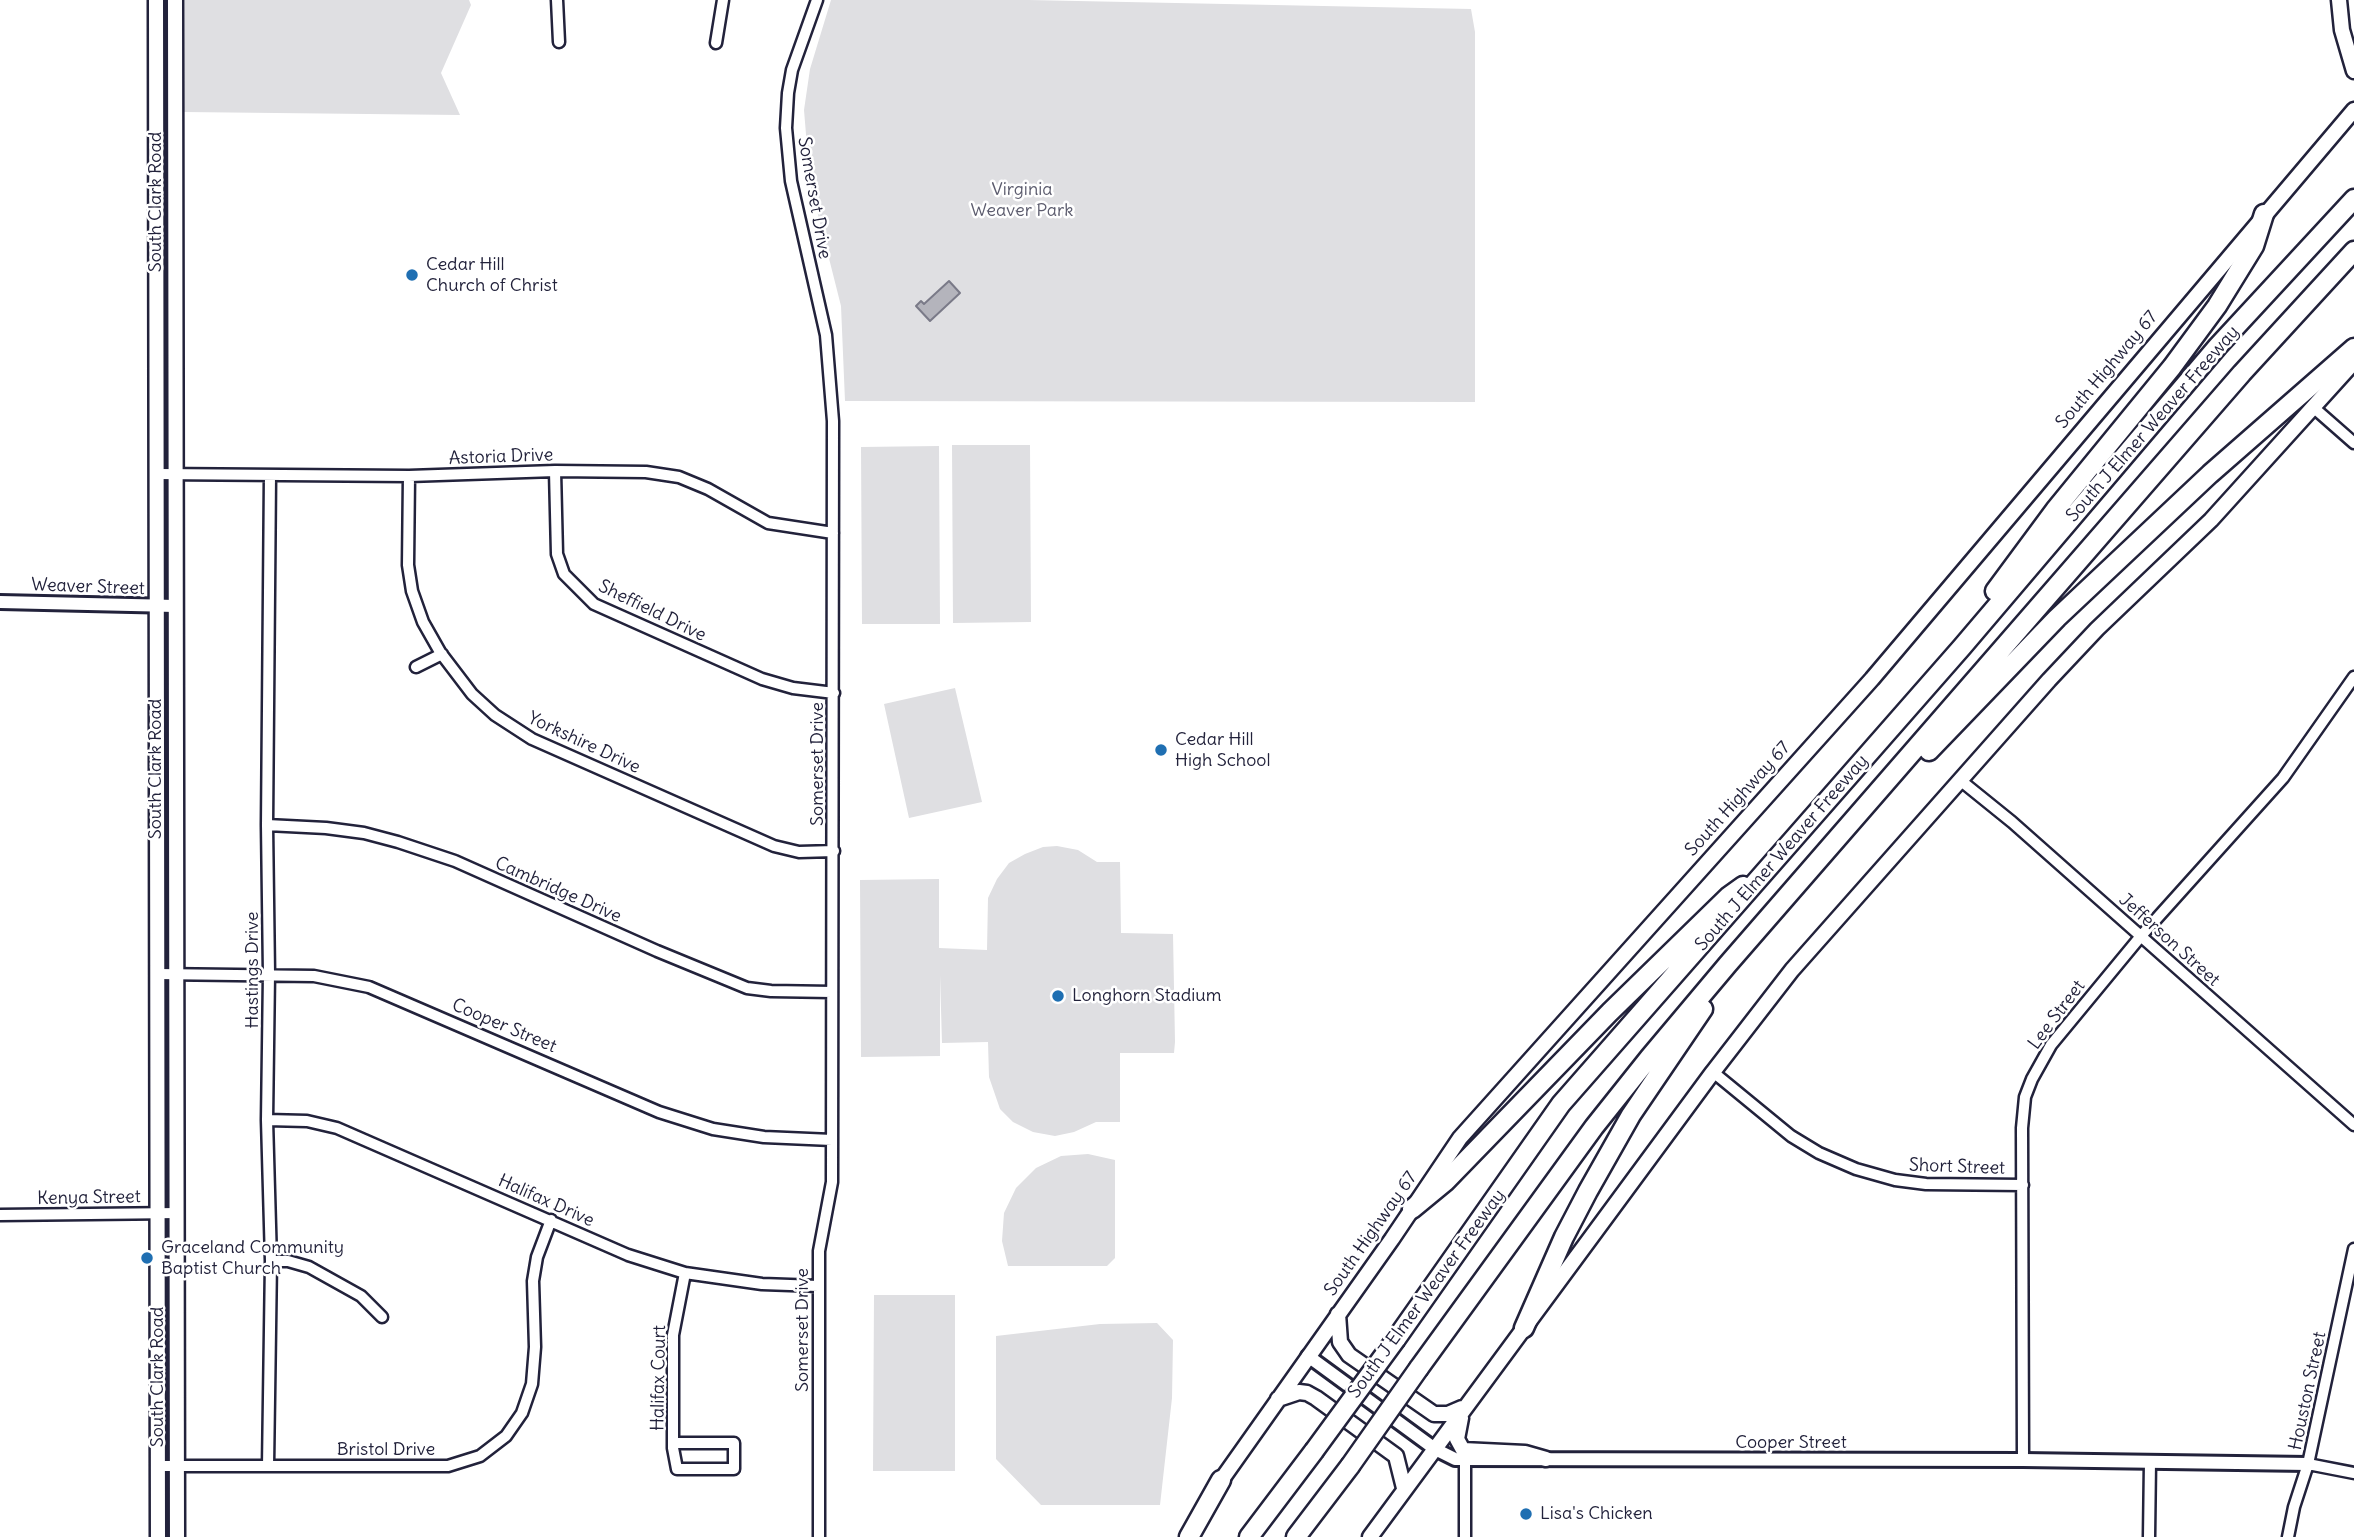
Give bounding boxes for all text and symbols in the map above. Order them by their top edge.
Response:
street label: South Clark Road [145,132,167,272]
street label: Somerset Drive [793,135,835,261]
park label: Virginia Weaver Park [971,179,1073,222]
place label: Cedar Hill Church of Christ [426,254,558,296]
marker: Cedar Hill Church of Christ [404,267,420,283]
street label: South Highway 67 [2052,307,2162,433]
street label: South J Elmer Weaver Freeway [2062,322,2244,526]
street label: Astoria Drive [448,444,554,470]
street label: Weaver Street [31,574,145,600]
street label: Sheffield Drive [595,576,709,646]
street label: South Clark Road [145,699,167,839]
street label: Somerset Drive [807,702,829,826]
street label: Yorkshire Drive [524,708,644,778]
place label: Cedar Hill High School [1175,729,1270,772]
street label: South Highway 67 [1681,737,1795,861]
marker: Cedar Hill High School [1153,742,1169,758]
street label: South J Elmer Weaver Freeway [1691,751,1873,955]
street label: Cambridge Drive [491,852,625,928]
street label: Jefferson Street [2114,889,2224,991]
street label: Hastings Drive [242,912,264,1028]
street label: Lee Street [2024,976,2090,1054]
place label: Longhorn Stadium [1072,985,1222,1007]
marker: Longhorn Stadium [1050,988,1066,1004]
street label: Cooper Street [448,994,560,1058]
street label: Short Street [1909,1155,2005,1179]
street label: South Highway 67 [1320,1168,1422,1300]
street label: Halifax Drive [495,1170,597,1232]
street label: South J Elmer Weaver Freeway [1344,1185,1510,1403]
street label: Kenya Street [37,1186,141,1210]
place label: Graceland Community Baptist Church [161,1237,344,1280]
marker: Graceland Community Baptist Church [139,1250,155,1266]
street label: Somerset Drive [792,1268,814,1392]
street label: South Clark Road [147,1307,169,1447]
street label: Halifax Court [647,1325,671,1431]
street label: Houston Street [2285,1330,2331,1452]
street label: Cooper Street [1735,1432,1847,1454]
street label: Bristol Drive [337,1439,435,1461]
place label: Lisa's Chicken [1540,1503,1653,1525]
marker: Lisa's Chicken [1518,1506,1534,1522]

